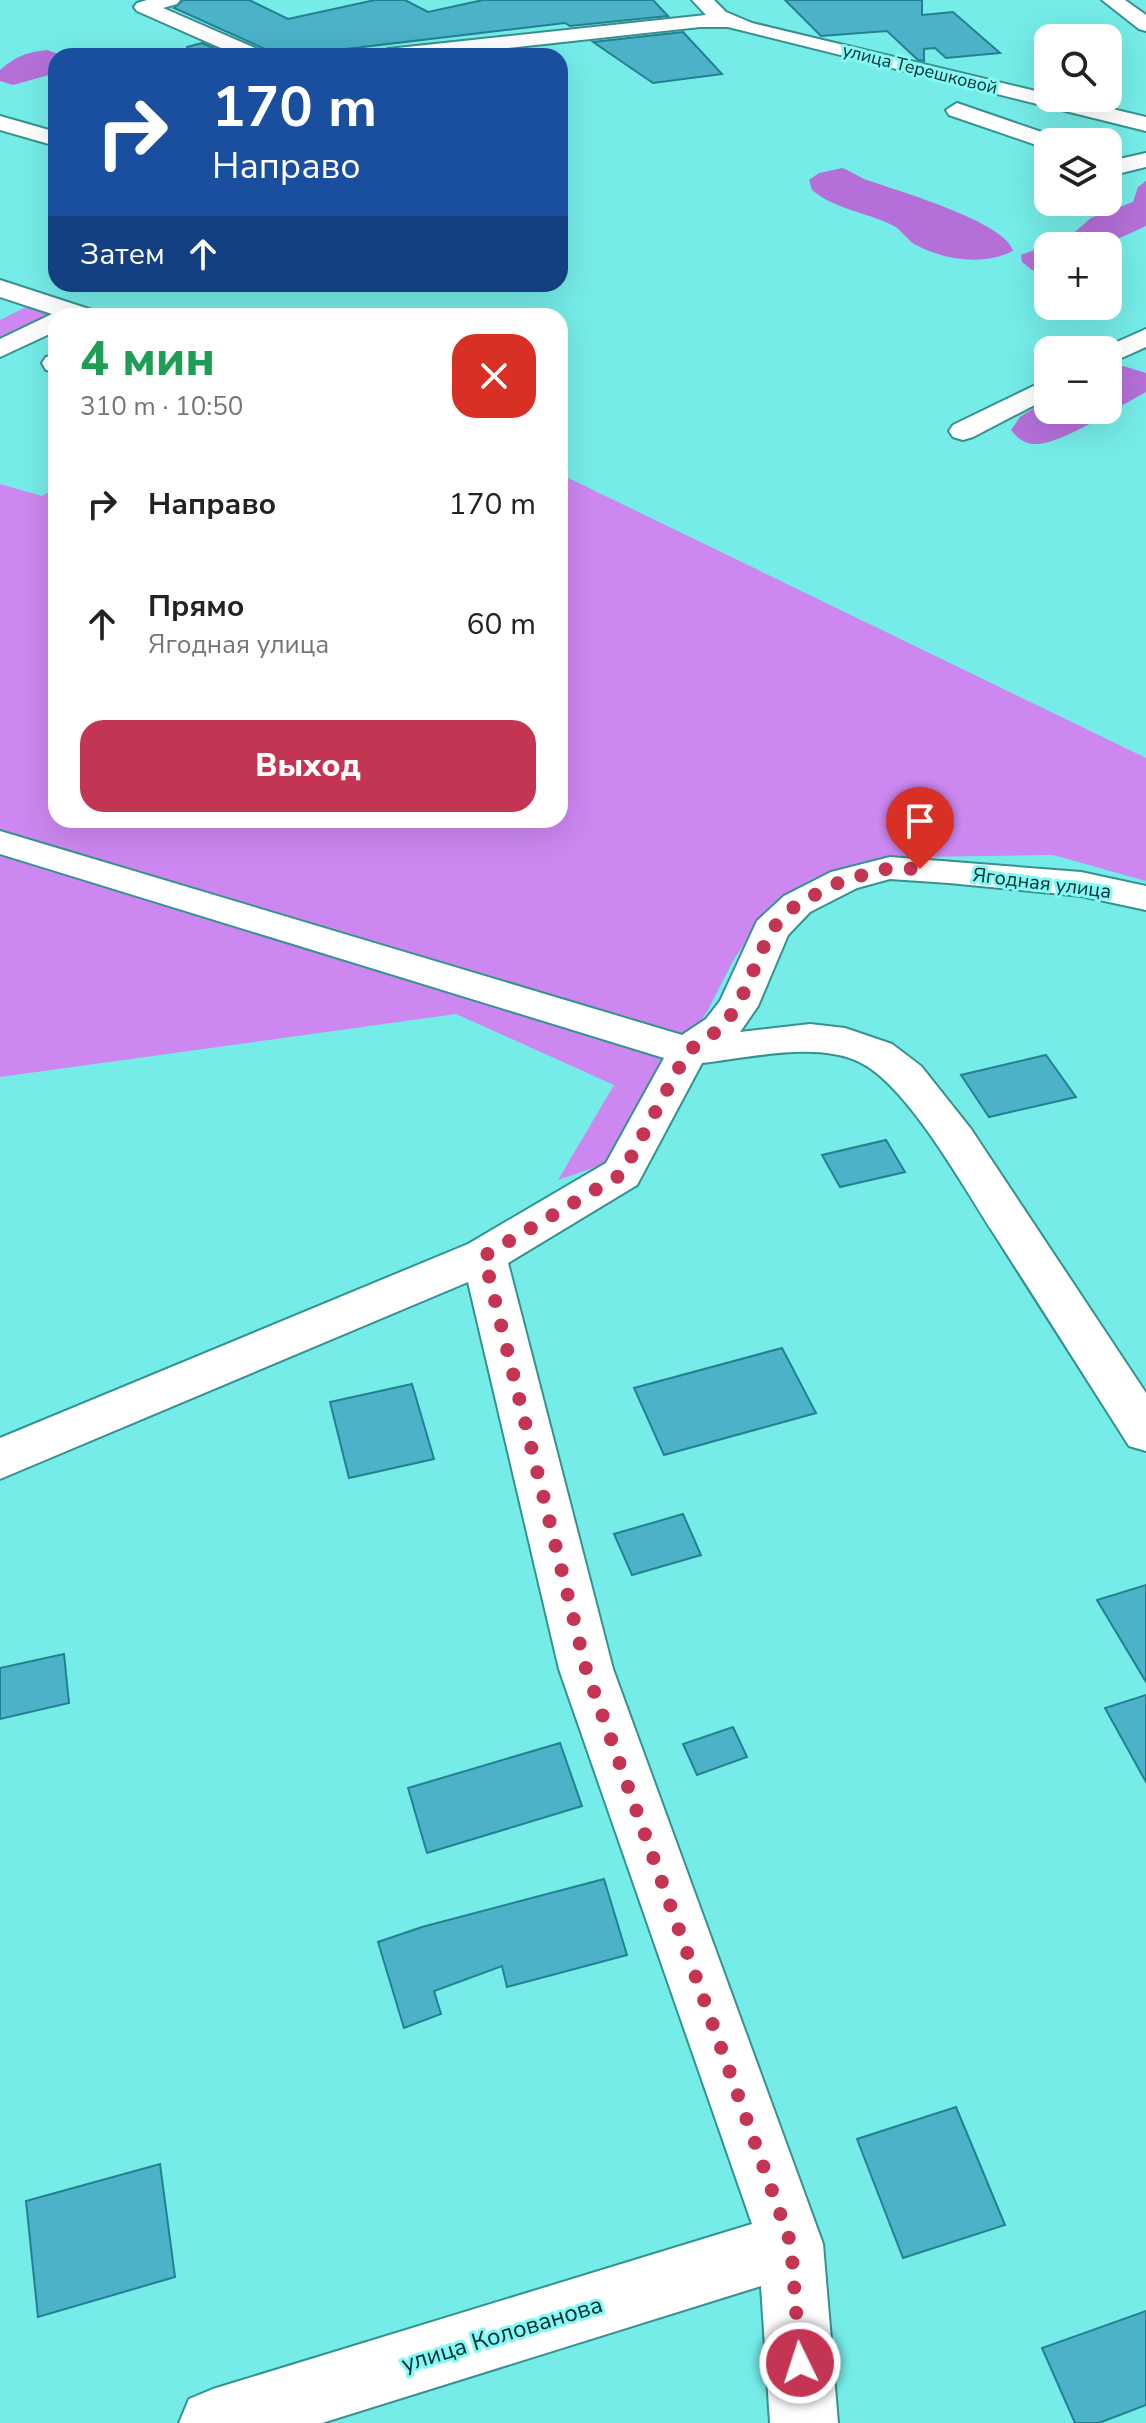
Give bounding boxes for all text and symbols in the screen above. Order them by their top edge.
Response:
map controls [1034,24,1122,424]
button: search [1034,24,1122,112]
street label: улица Терешковой [840,38,1000,100]
text: 170 m [212,69,377,146]
icon: right [80,80,184,184]
button: layers [1034,128,1122,216]
text: Направо [212,142,361,191]
icon: ahead [181,232,225,276]
button: + [1034,232,1122,320]
text: Затем [80,234,165,275]
text: 4 мин [80,326,215,392]
button: close [452,334,536,418]
button: − [1034,336,1122,424]
text: 310 m · 10:50 [80,389,243,424]
icon: right [80,482,124,526]
text: Направо [148,484,276,525]
text: 170 m [449,484,536,525]
text: Прямо [148,586,245,627]
icon: ahead [80,602,124,646]
text: 60 m [467,604,536,645]
text: Ягодная улица [148,627,329,662]
button: Выход [80,720,536,812]
pin [886,787,954,869]
icon: arrive [898,799,942,843]
street label: Ягодная улица [971,861,1113,905]
street label: улица Колованова [397,2288,607,2380]
position arrow [758,2321,842,2405]

